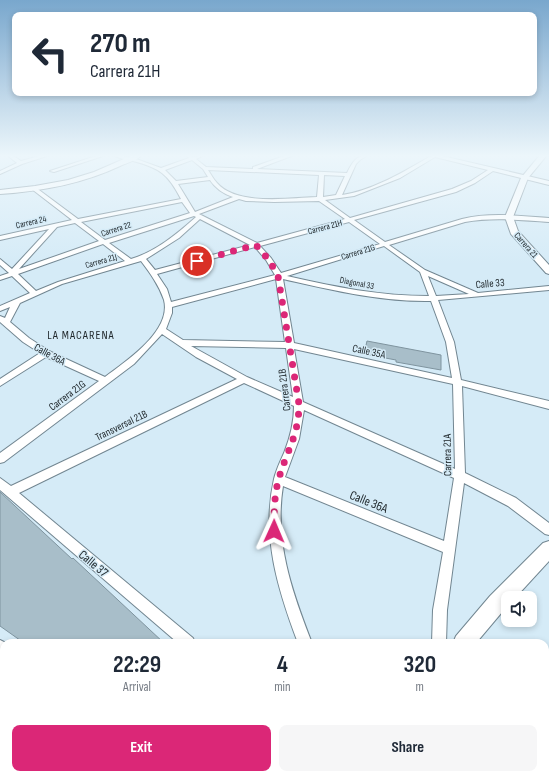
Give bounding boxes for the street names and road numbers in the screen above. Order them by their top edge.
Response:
street label: Carrera 24 [15,214,48,231]
street label: Carrera 21H [307,218,344,237]
street label: Carrera 22 [100,219,133,240]
street label: Carrera 21 [511,230,540,261]
street label: Carrera 21G [340,242,377,263]
street label: Carrera 21J [84,252,118,271]
street label: Diagonal 33 [339,275,375,292]
street label: Calle 33 [475,276,505,291]
street label: Calle 36A [32,341,68,368]
street label: Calle 35A [351,342,387,361]
street label: Carrera 21B [275,368,294,412]
street label: Carrera 21G [46,377,88,413]
street label: Transversal 21B [93,407,150,444]
street label: Carrera 21A [441,433,454,476]
street label: Calle 36A [347,487,391,517]
street label: Calle 37 [75,547,112,581]

